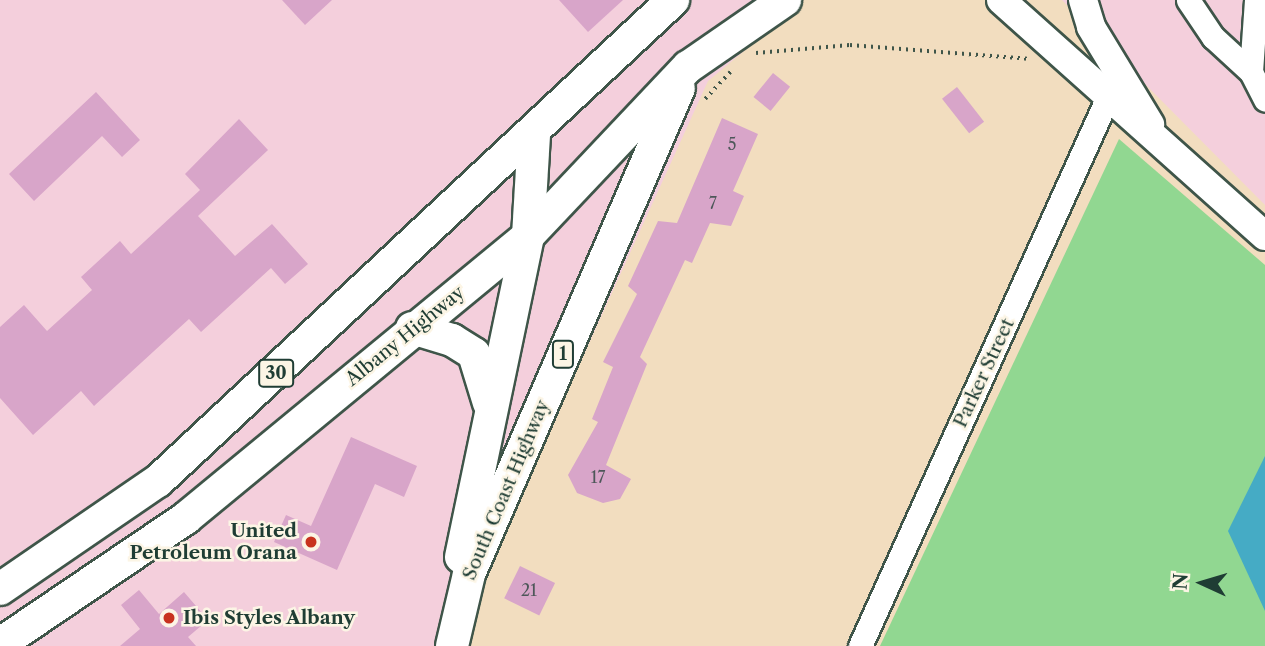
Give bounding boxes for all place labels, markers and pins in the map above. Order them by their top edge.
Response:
place label: United Petroleum Orana [129,520,297,564]
marker: United Petroleum Orana [303,534,319,550]
place label: Ibis Styles Albany [183,607,356,629]
marker: Ibis Styles Albany [161,610,177,626]

